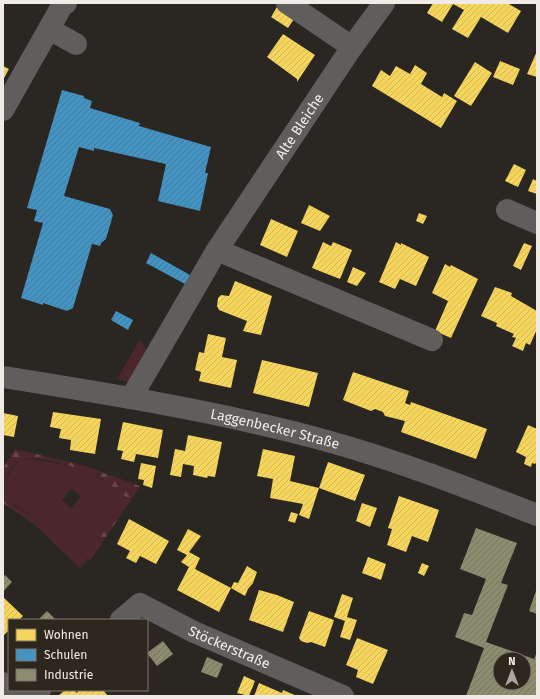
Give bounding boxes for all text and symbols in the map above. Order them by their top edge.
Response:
street label: Alte Bleiche [272,90,327,162]
street label: Laggenbecker Straße [209,405,342,453]
legend [8,619,148,691]
street label: Stöckerstraße [185,622,273,672]
text: Wohnen [44,628,88,642]
text: Schulen [44,648,87,662]
north arrow [492,651,532,691]
text: N [508,655,516,668]
text: Industrie [44,668,93,682]

